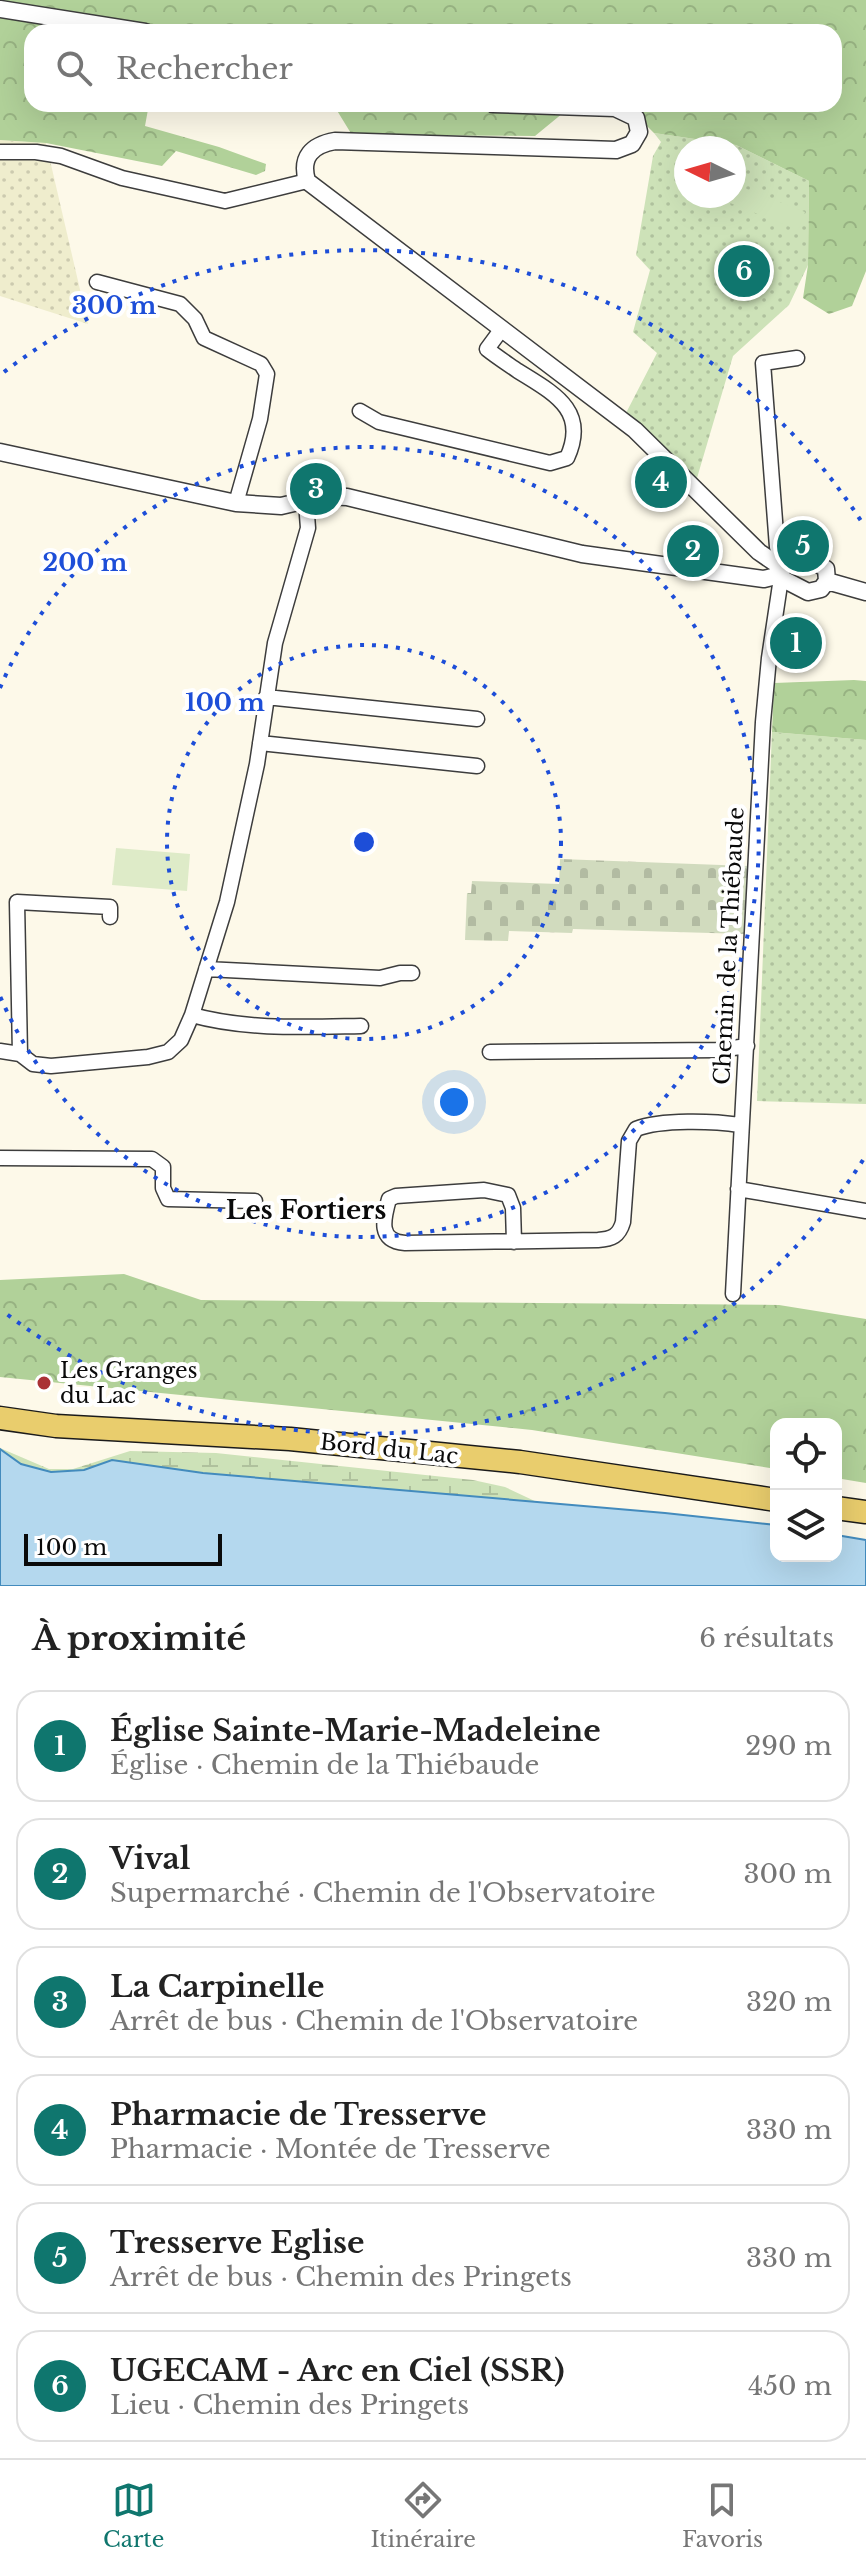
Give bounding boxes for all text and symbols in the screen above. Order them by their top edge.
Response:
search box [24,24,842,112]
icon: search [52,46,96,90]
text: Rechercher [116,50,293,87]
north arrow [674,136,746,208]
pin: 6 [718,241,770,301]
text: 300 m [72,291,157,320]
pin: 4 [635,452,687,512]
pin: 3 [290,459,342,519]
pin: 5 [777,516,829,576]
pin: 2 [667,521,719,581]
text: 200 m [43,548,128,577]
pin: 1 [770,613,822,673]
text: 100 m [185,688,265,717]
street label: Chemin de la Thiébaude [708,806,750,1086]
centre of rings [350,828,378,856]
your location [434,1082,474,1122]
district label: Les Fortiers [226,1194,386,1226]
place label: Les Granges du Lac [60,1357,198,1409]
marker: Les Granges du Lac [35,1374,53,1392]
map controls [770,1418,842,1562]
button: locate [770,1418,842,1490]
street label: Bord du Lac [319,1428,460,1470]
button: layers [770,1490,842,1562]
scale bar [24,1530,222,1566]
text: 100 m [36,1534,107,1561]
text: À proximité [32,1617,246,1659]
text: 6 résultats [699,1622,834,1654]
text: Église Sainte-Marie-Madeleine [110,1712,601,1749]
text: 1 [54,1730,66,1762]
text: 290 m [745,1730,832,1762]
text: Église · Chemin de la Thiébaude [110,1749,540,1781]
text: Vival [110,1840,190,1877]
text: 2 [52,1858,68,1890]
text: 300 m [743,1858,832,1890]
text: Supermarché · Chemin de l'Observatoire [110,1877,656,1909]
text: La Carpinelle [110,1968,325,2005]
text: 3 [52,1986,68,2018]
text: 320 m [746,1986,832,2018]
text: Arrêt de bus · Chemin de l'Observatoire [110,2005,638,2037]
text: Pharmacie de Tresserve [110,2096,487,2133]
text: 4 [51,2114,69,2146]
text: 330 m [746,2114,832,2146]
text: Pharmacie · Montée de Tresserve [110,2133,551,2165]
text: Tresserve Eglise [110,2224,365,2261]
text: 5 [52,2242,68,2274]
text: 330 m [746,2242,832,2274]
text: Arrêt de bus · Chemin des Pringets [110,2261,572,2293]
text: UGECAM - Arc en Ciel (SSR) [110,2352,565,2389]
text: 6 [51,2370,69,2402]
text: 450 m [748,2370,832,2402]
text: Lieu · Chemin des Pringets [110,2389,469,2421]
tab: Carte [103,2478,164,2553]
tab: Itinéraire [370,2478,476,2553]
tab: Favoris [682,2478,763,2553]

